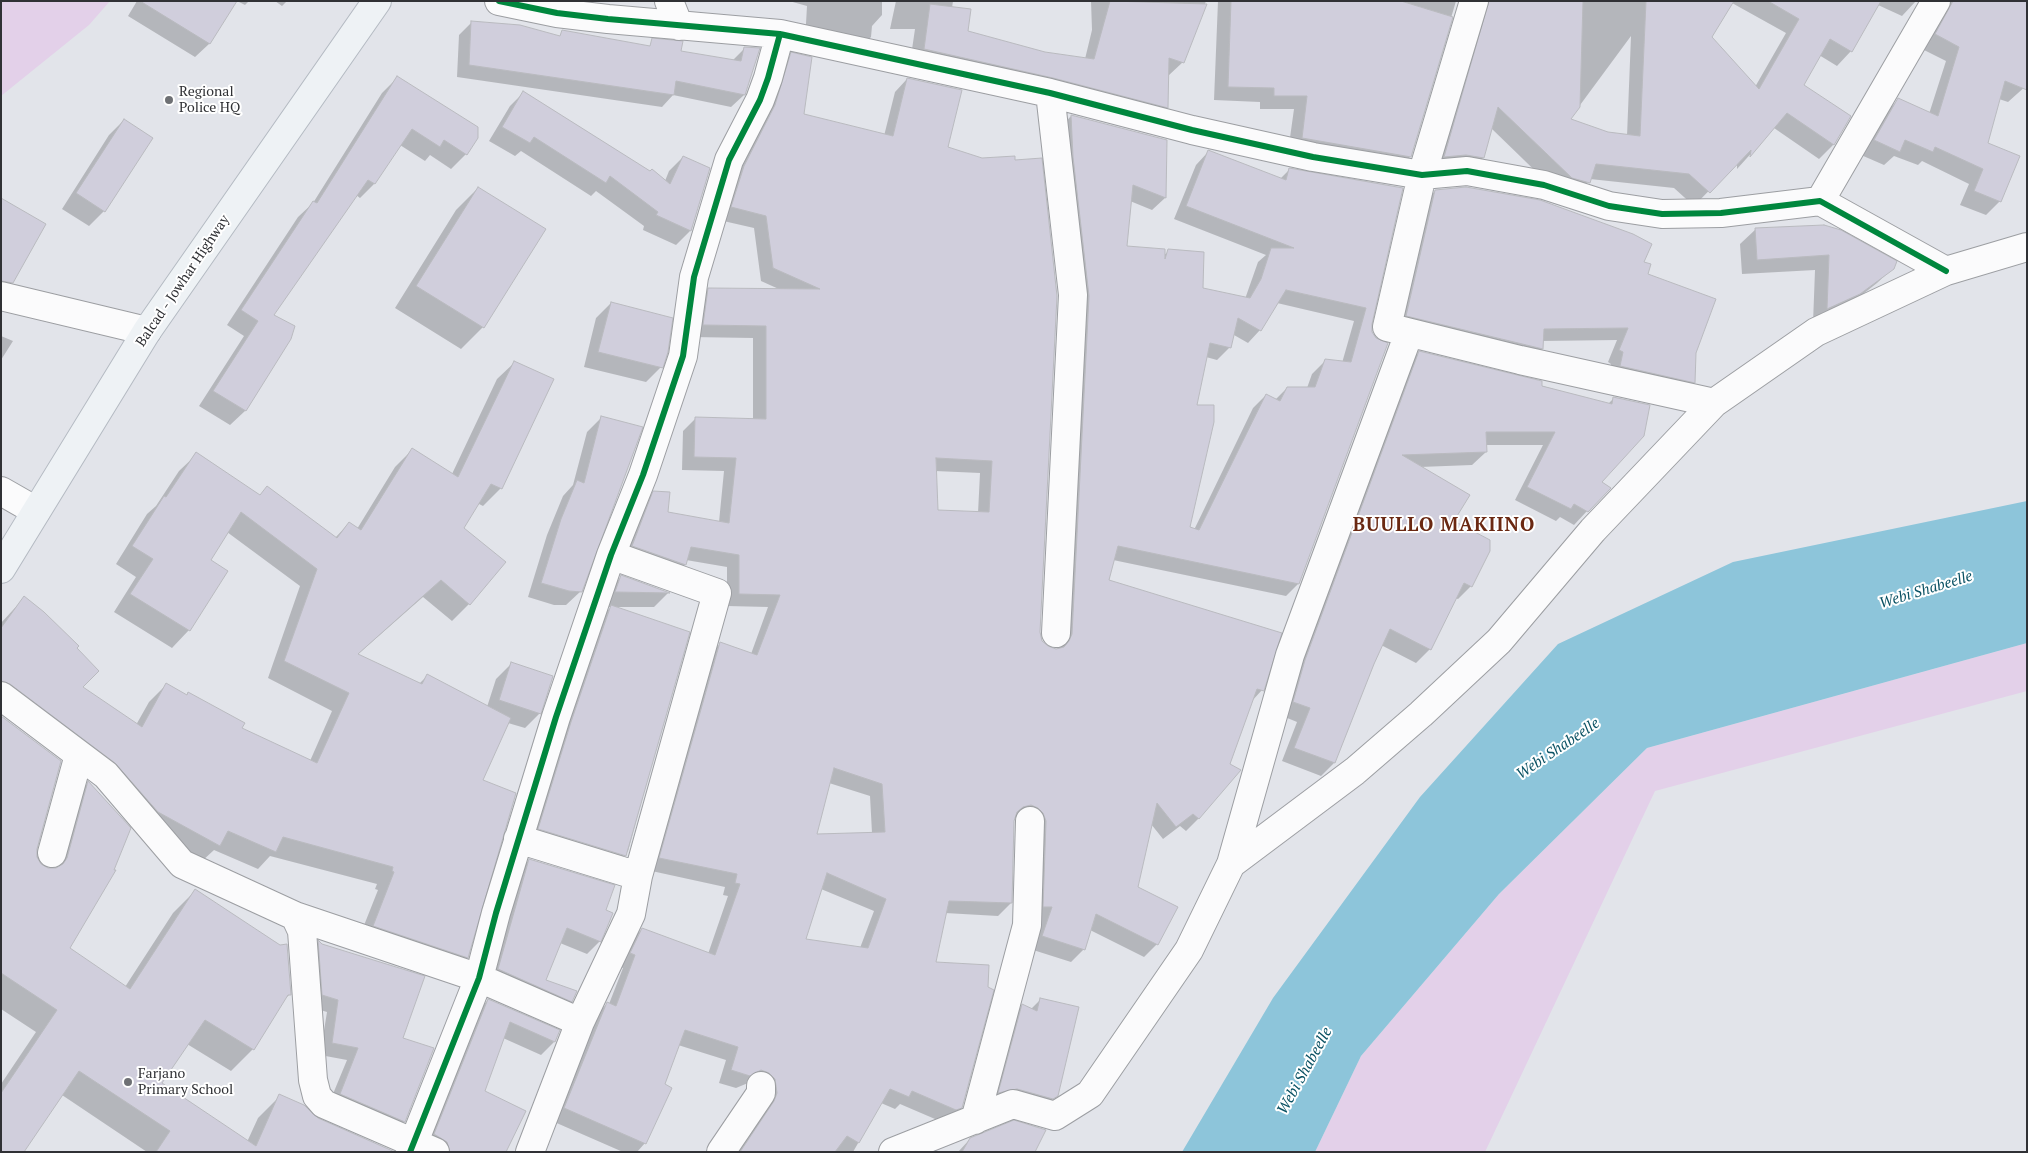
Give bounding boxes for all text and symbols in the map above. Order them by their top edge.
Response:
place label: Regional Police HQ [179,84,240,116]
marker: Regional Police HQ [163,94,175,106]
street label: Balcad - Jowhar Highway [133,212,233,350]
district label: BUULLO MAKIINO [1351,515,1537,537]
water label: Webi Shabeelle [1877,567,1975,613]
water label: Webi Shabeelle [1513,715,1603,783]
water label: Webi Shabeelle [1274,1024,1336,1118]
place label: Farjano Primary School [138,1066,233,1098]
marker: Farjano Primary School [122,1076,134,1088]

